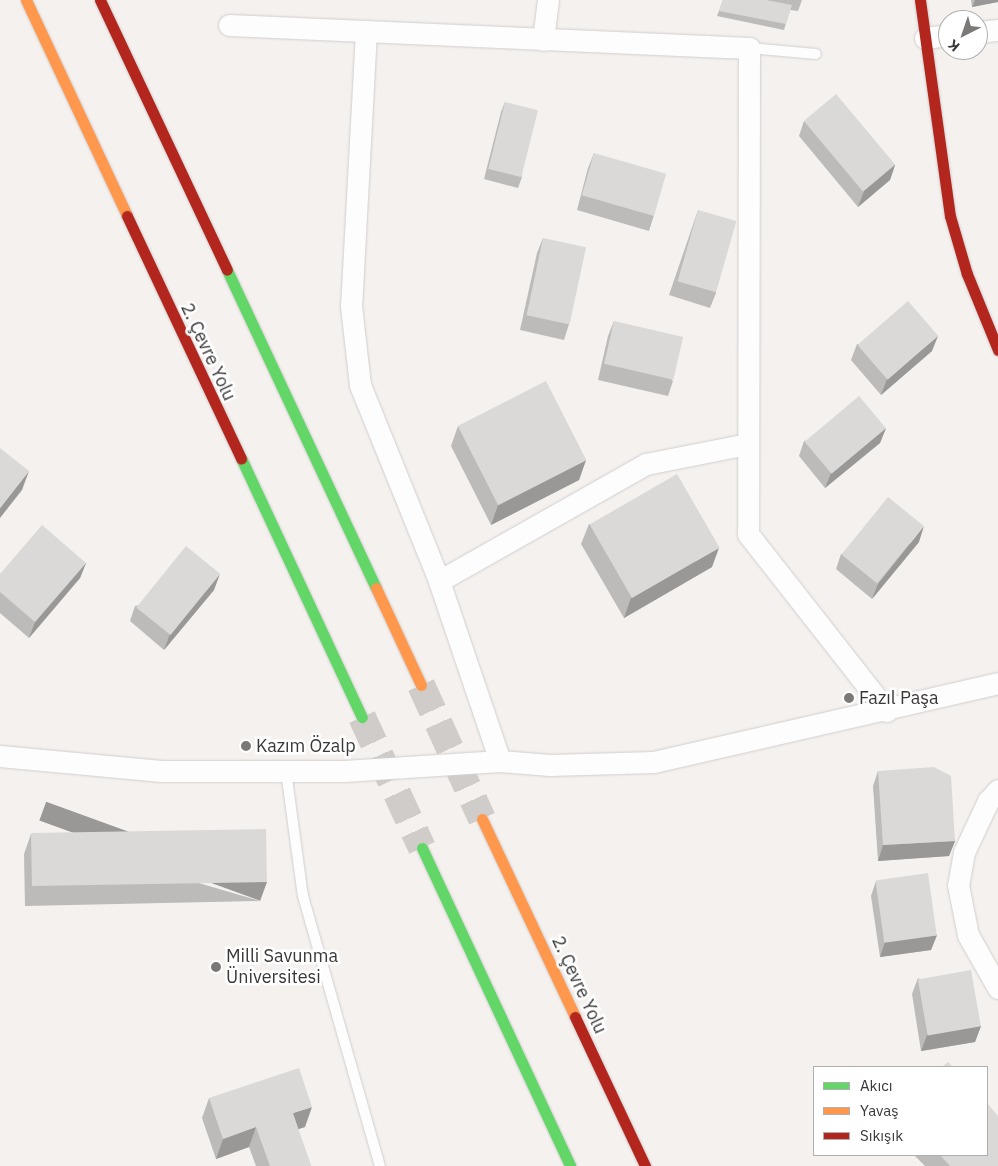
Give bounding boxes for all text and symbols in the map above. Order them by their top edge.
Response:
north arrow [938,10,988,60]
text: K [944,36,963,56]
street label: 2. Çevre Yolu [176,300,240,404]
place label: Fazıl Paşa [859,687,939,709]
marker: Fazıl Paşa [843,692,855,704]
place label: Kazım Özalp [256,735,356,757]
marker: Kazım Özalp [240,740,252,752]
street label: 2. Çevre Yolu [547,933,611,1037]
place label: Milli Savunma Üniversitesi [226,946,338,989]
marker: Milli Savunma Üniversitesi [210,961,222,973]
legend [813,1066,988,1156]
text: Akıcı [860,1076,893,1095]
text: Yavaş [860,1101,899,1120]
text: Sıkışık [860,1126,903,1145]

